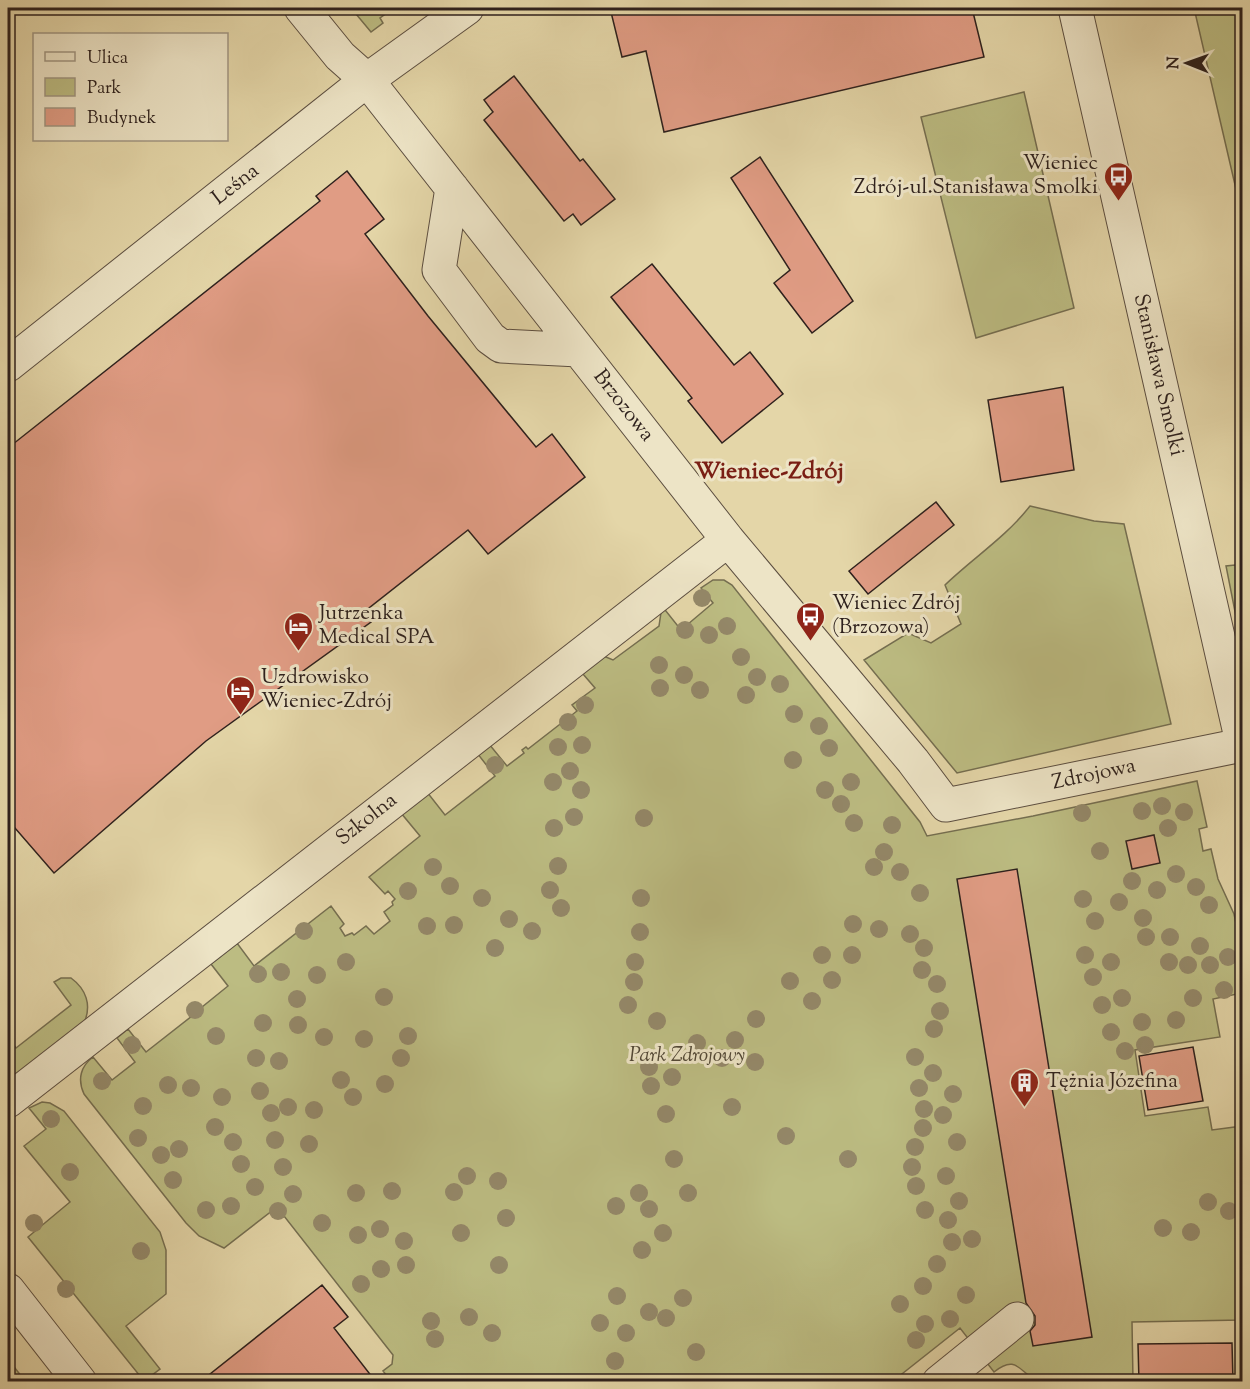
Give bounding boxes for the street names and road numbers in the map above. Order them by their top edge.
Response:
street label: Leśna [206,157,266,213]
street label: Stanisława Smolki [1125,291,1191,459]
street label: Brzozowa [585,363,661,449]
street label: Zdrojowa [1049,751,1139,798]
street label: Szkolna [330,786,404,854]

